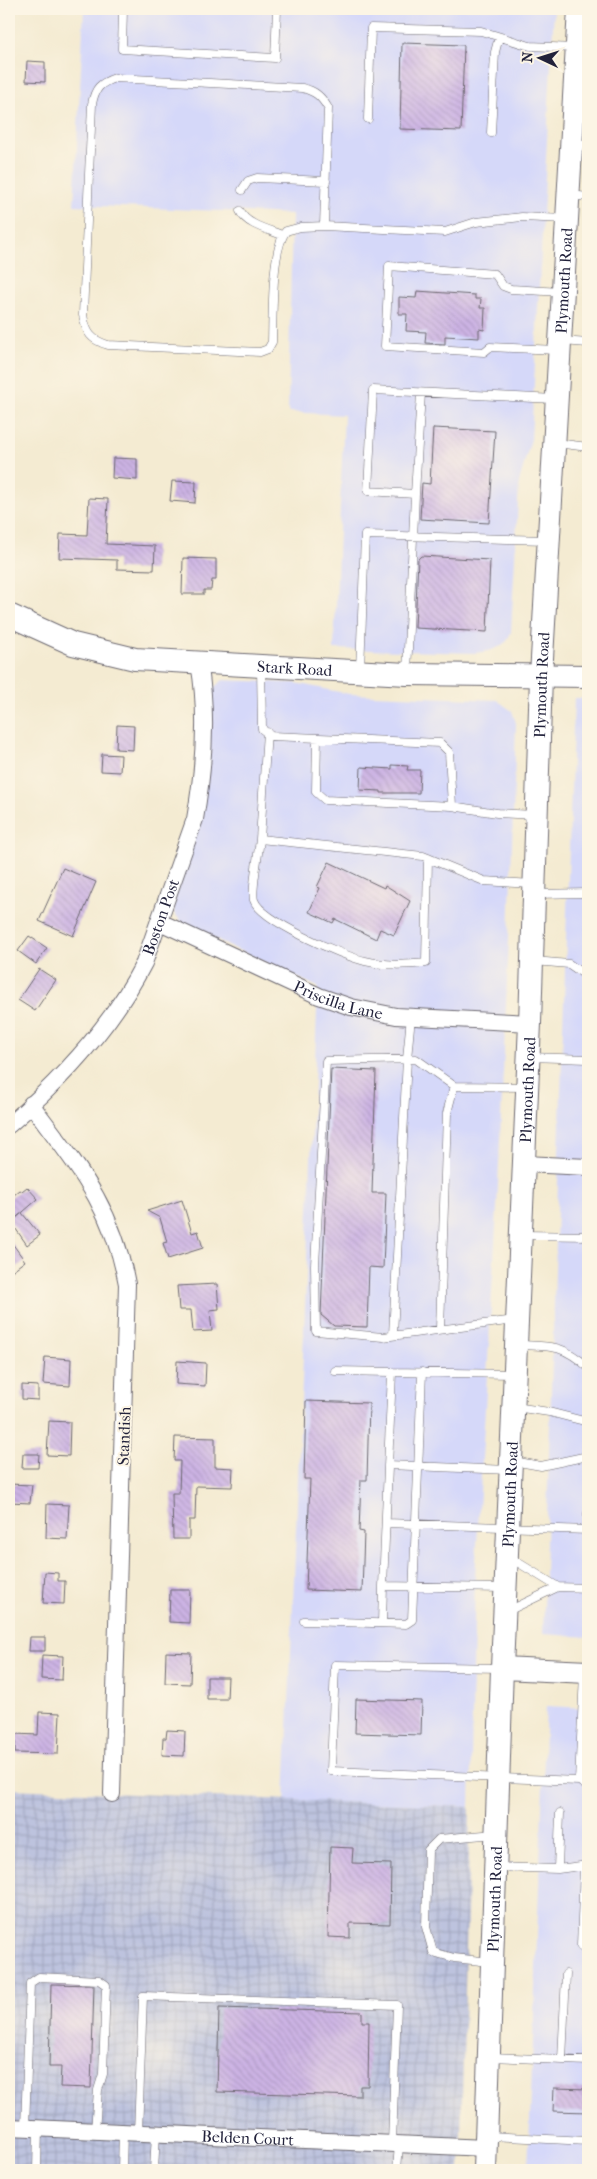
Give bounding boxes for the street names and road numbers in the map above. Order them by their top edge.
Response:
street label: Plymouth Road [551,227,576,334]
street label: Plymouth Road [530,631,553,738]
street label: Stark Road [257,656,333,679]
street label: Boston Post [138,876,183,958]
street label: Priscilla Lane [291,976,385,1023]
street label: Plymouth Road [515,1036,539,1143]
street label: Standish [113,1406,135,1466]
street label: Plymouth Road [498,1441,521,1548]
street label: Plymouth Road [483,1845,505,1953]
street label: Belden Court [201,2126,295,2149]

